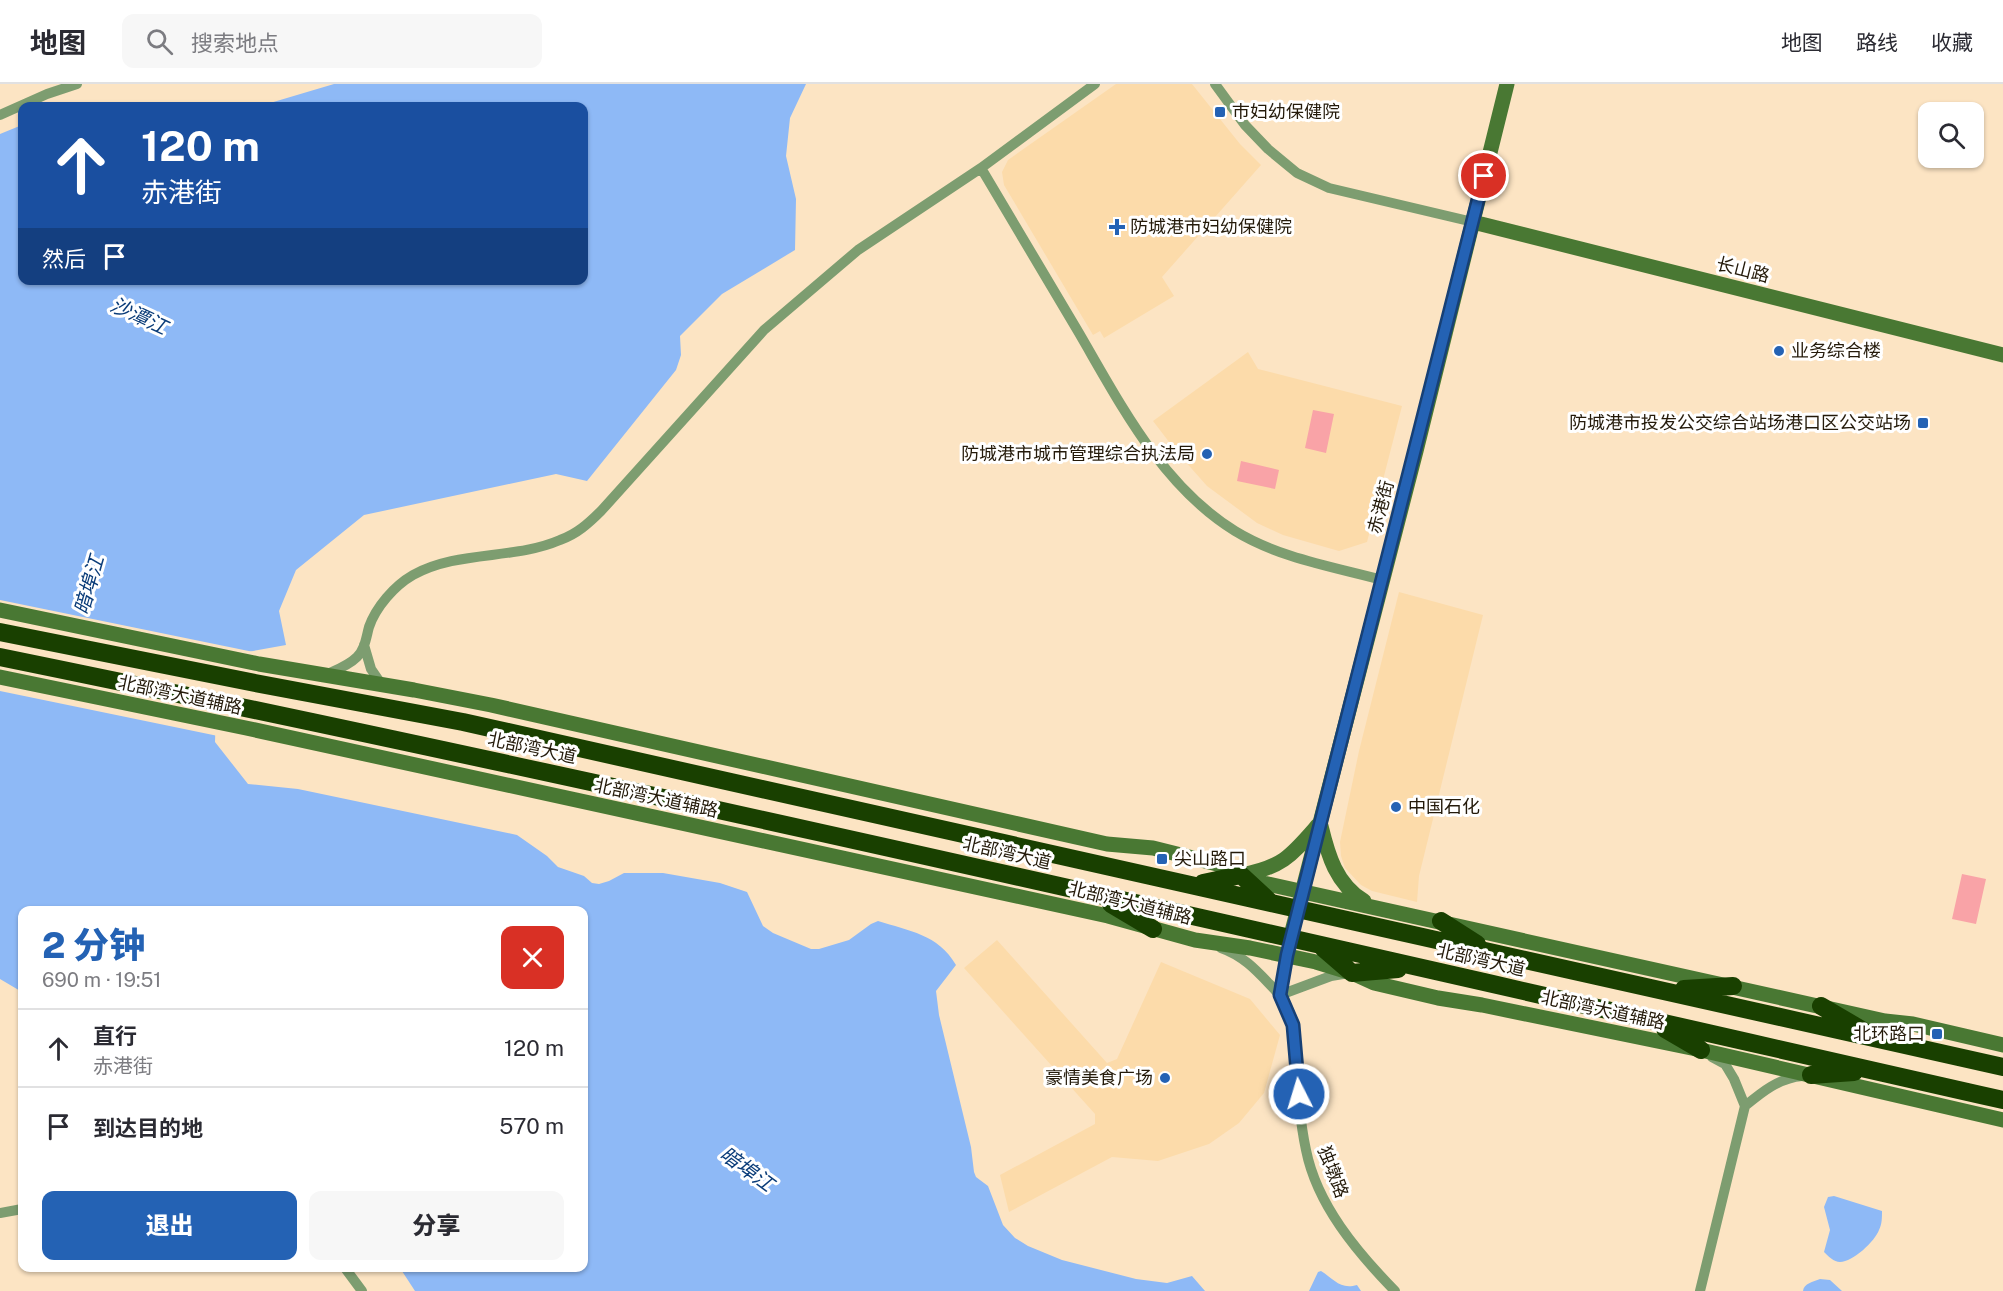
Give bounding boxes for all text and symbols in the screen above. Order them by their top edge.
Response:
search box [122,14,542,68]
icon: search [143,25,176,58]
text: 地图 [30,26,86,59]
text: 搜索地点 [191,30,279,56]
text: 地图 [1781,30,1823,55]
text: 路线 [1856,30,1898,55]
text: 收藏 [1931,30,1973,55]
place label: 巿妇幼保健院 [1232,101,1340,122]
map controls [1918,102,1984,168]
button: search [1918,102,1984,168]
marker: 巿妇幼保健院 [1213,105,1227,119]
text: 120 m [141,121,260,170]
icon: ahead [42,126,120,204]
pin [1458,150,1509,201]
icon: arrive [1467,159,1500,192]
text: 赤港街 [141,176,222,208]
place label: 防城港市妇幼保健院 [1130,216,1292,237]
marker: 防城港市妇幼保健院 [1108,218,1126,236]
icon: arrive [98,240,131,273]
text: 然后 [42,246,86,272]
street label: 长山路 [1714,253,1772,286]
water label: 沙潭江 [107,292,173,340]
place label: 业务综合楼 [1791,340,1881,361]
marker: 业务综合楼 [1772,344,1786,358]
place label: 防城港市投发公交综合站场港口区公交站场 [1569,412,1911,433]
marker: 防城港市投发公交综合站场港口区公交站场 [1916,416,1930,430]
place label: 防城港市城市管理综合执法局 [961,443,1195,464]
marker: 防城港市城市管理综合执法局 [1200,447,1214,461]
street label: 赤港街 [1363,478,1398,536]
water label: 暗埠江 [69,551,109,617]
street label: 北部湾大道辅路 [116,671,244,718]
street label: 北部湾大道 [486,728,578,767]
street label: 北部湾大道辅路 [592,774,720,821]
place label: 中国石化 [1408,796,1480,817]
marker: 中国石化 [1389,800,1403,814]
street label: 北部湾大道 [961,832,1053,873]
place label: 尖山路口 [1174,848,1246,869]
marker: 尖山路口 [1155,852,1169,866]
street label: 北部湾大道辅路 [1066,877,1194,928]
text: 2 分钟 [42,924,145,966]
button: close [501,926,564,989]
street label: 北部湾大道 [1435,939,1527,980]
text: 690 m · 19:51 [42,968,161,992]
street label: 北部湾大道辅路 [1539,986,1667,1033]
text: 直行 [93,1023,137,1049]
place label: 北环路口 [1853,1023,1925,1044]
marker: 北环路口 [1930,1027,1944,1041]
icon: ahead [42,1032,75,1065]
text: 120 m [504,1035,564,1061]
text: 赤港街 [93,1054,153,1078]
position arrow [1267,1062,1331,1126]
place label: 豪情美食广场 [1045,1067,1153,1088]
marker: 豪情美食广场 [1158,1071,1172,1085]
icon: arrive [42,1110,75,1143]
text: 570 m [499,1113,564,1139]
text: 到达目的地 [93,1115,203,1141]
water label: 暗埠江 [716,1142,780,1198]
street label: 独墩路 [1314,1143,1353,1201]
button: 退出 [42,1191,297,1260]
button: 分享 [309,1191,564,1260]

